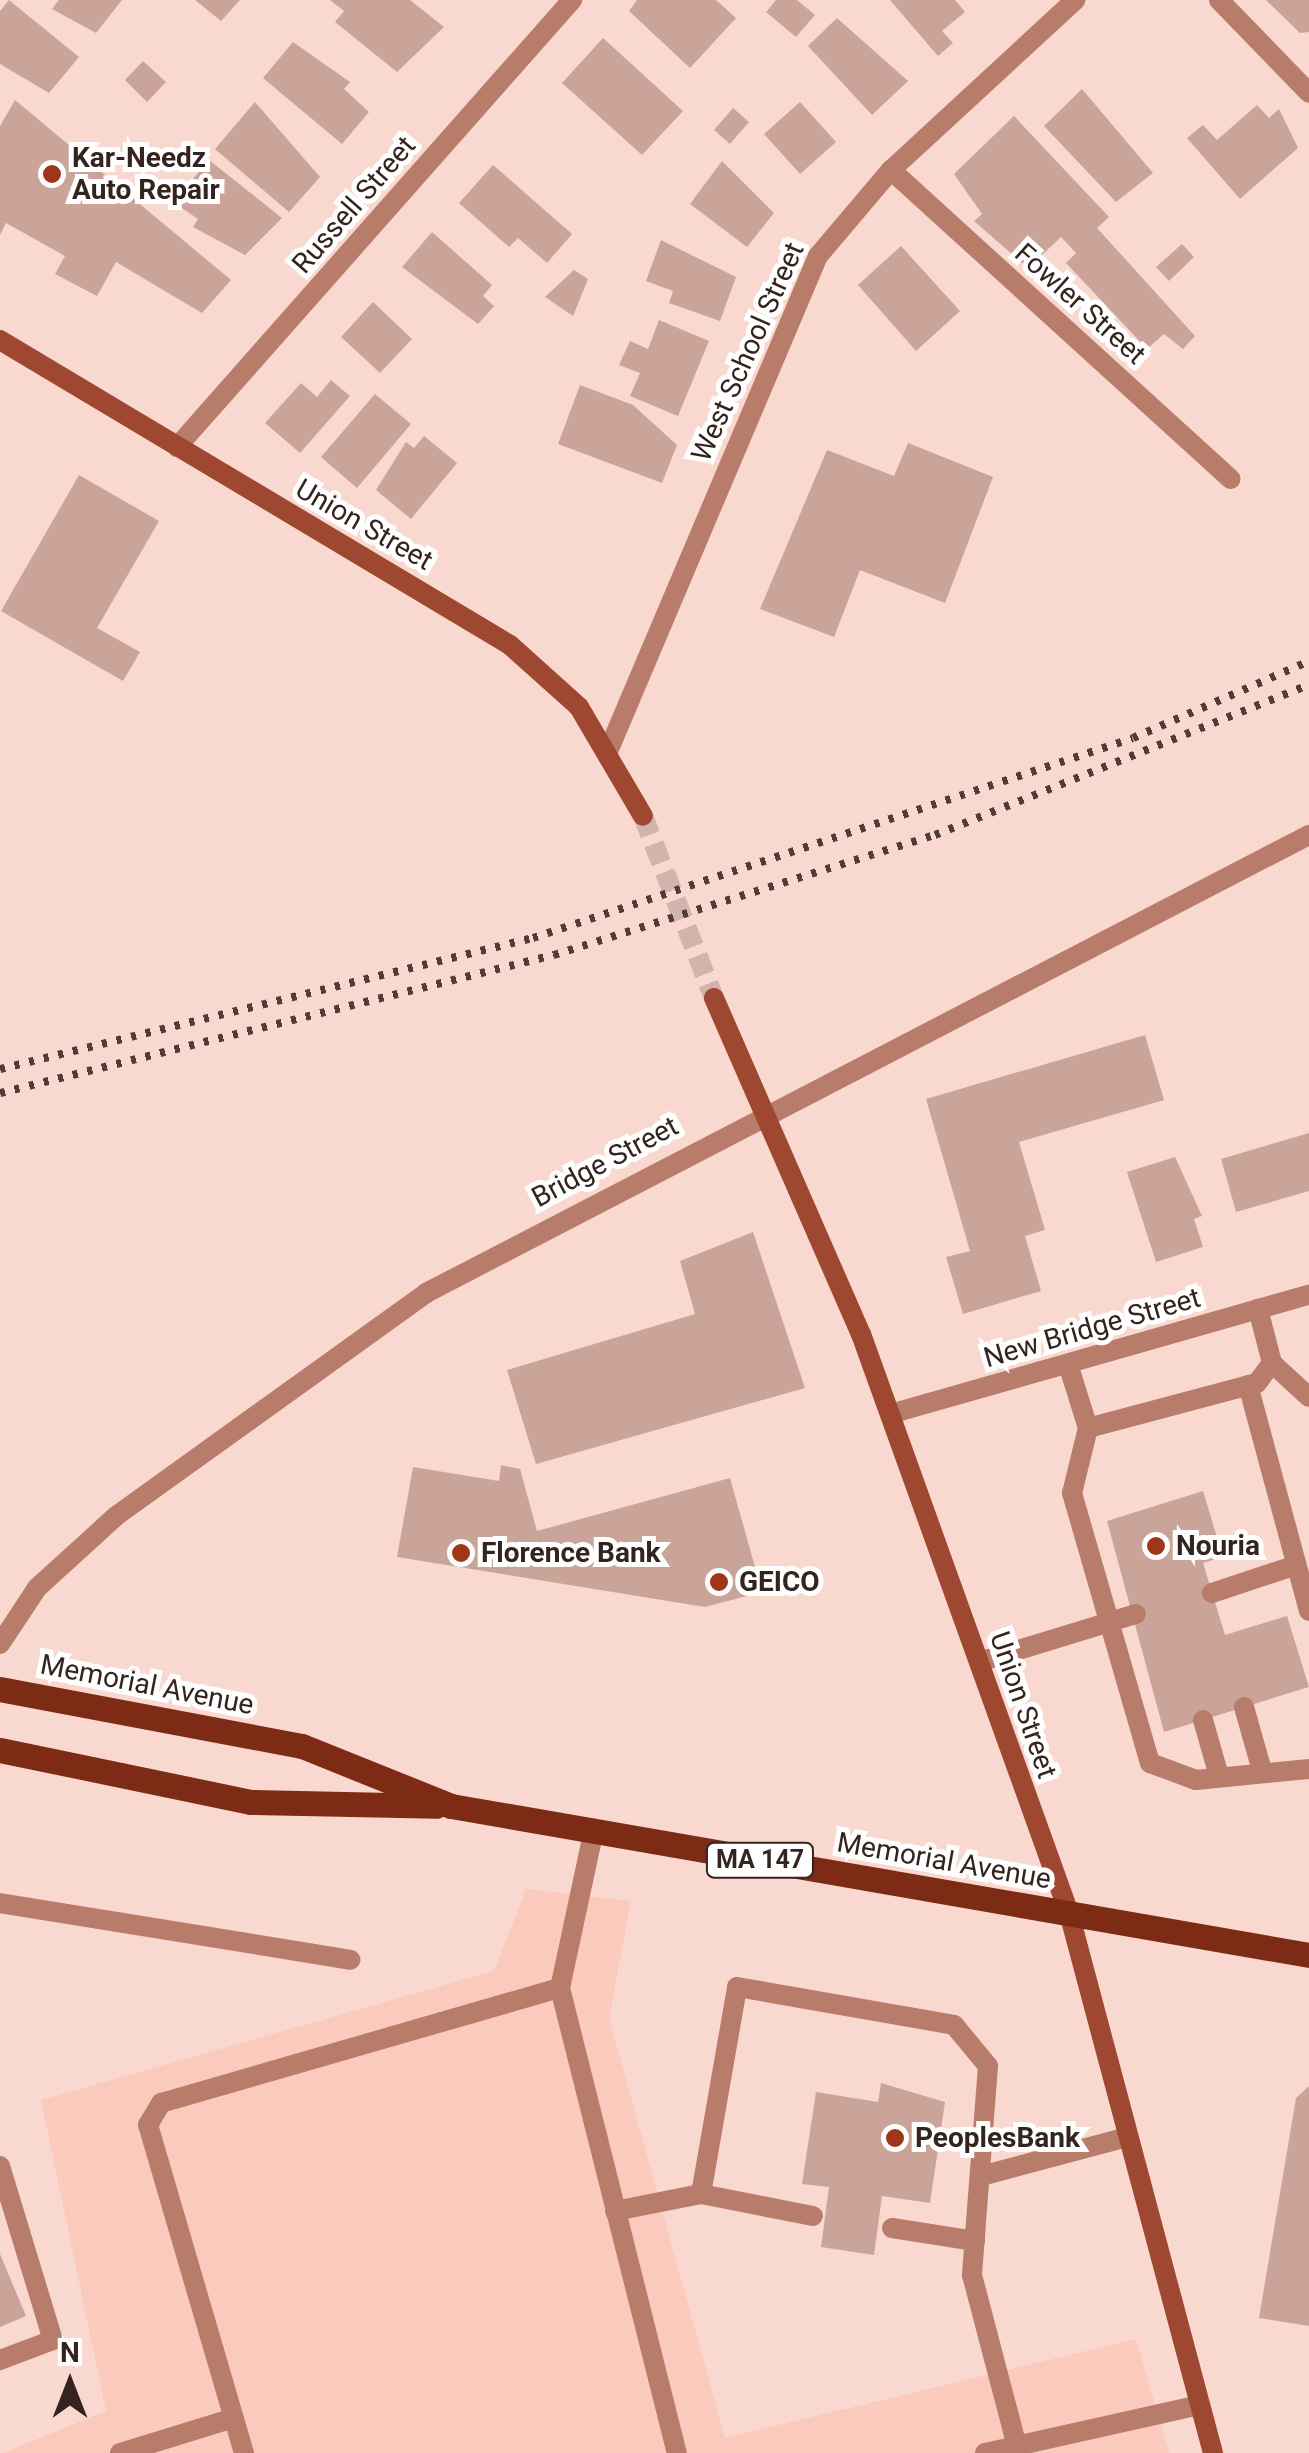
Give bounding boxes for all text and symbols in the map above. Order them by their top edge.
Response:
street label: Russell Street [285,129,423,281]
place label: Kar-Needz Auto Repair [72,141,220,207]
marker: Kar-Needz Auto Repair [41,163,63,185]
street label: West School Street [685,237,811,467]
street label: Fowler Street [1008,237,1152,371]
street label: Union Street [289,472,439,578]
street label: Bridge Street [526,1109,684,1215]
street label: New Bridge Street [980,1281,1204,1375]
place label: Nouria [1176,1529,1260,1563]
marker: Nouria [1145,1535,1167,1557]
place label: Florence Bank [481,1536,661,1570]
marker: Florence Bank [450,1542,472,1564]
place label: GEICO [739,1565,820,1599]
marker: GEICO [708,1571,730,1593]
street label: Union Street [982,1627,1064,1783]
street label: Memorial Avenue [37,1648,257,1722]
street label: Memorial Avenue [834,1826,1054,1896]
road number: MA 147 [705,1840,815,1880]
place label: PeoplesBank [915,2121,1080,2155]
marker: PeoplesBank [884,2127,906,2149]
north arrow [20,2333,120,2433]
text: N [60,2336,80,2369]

